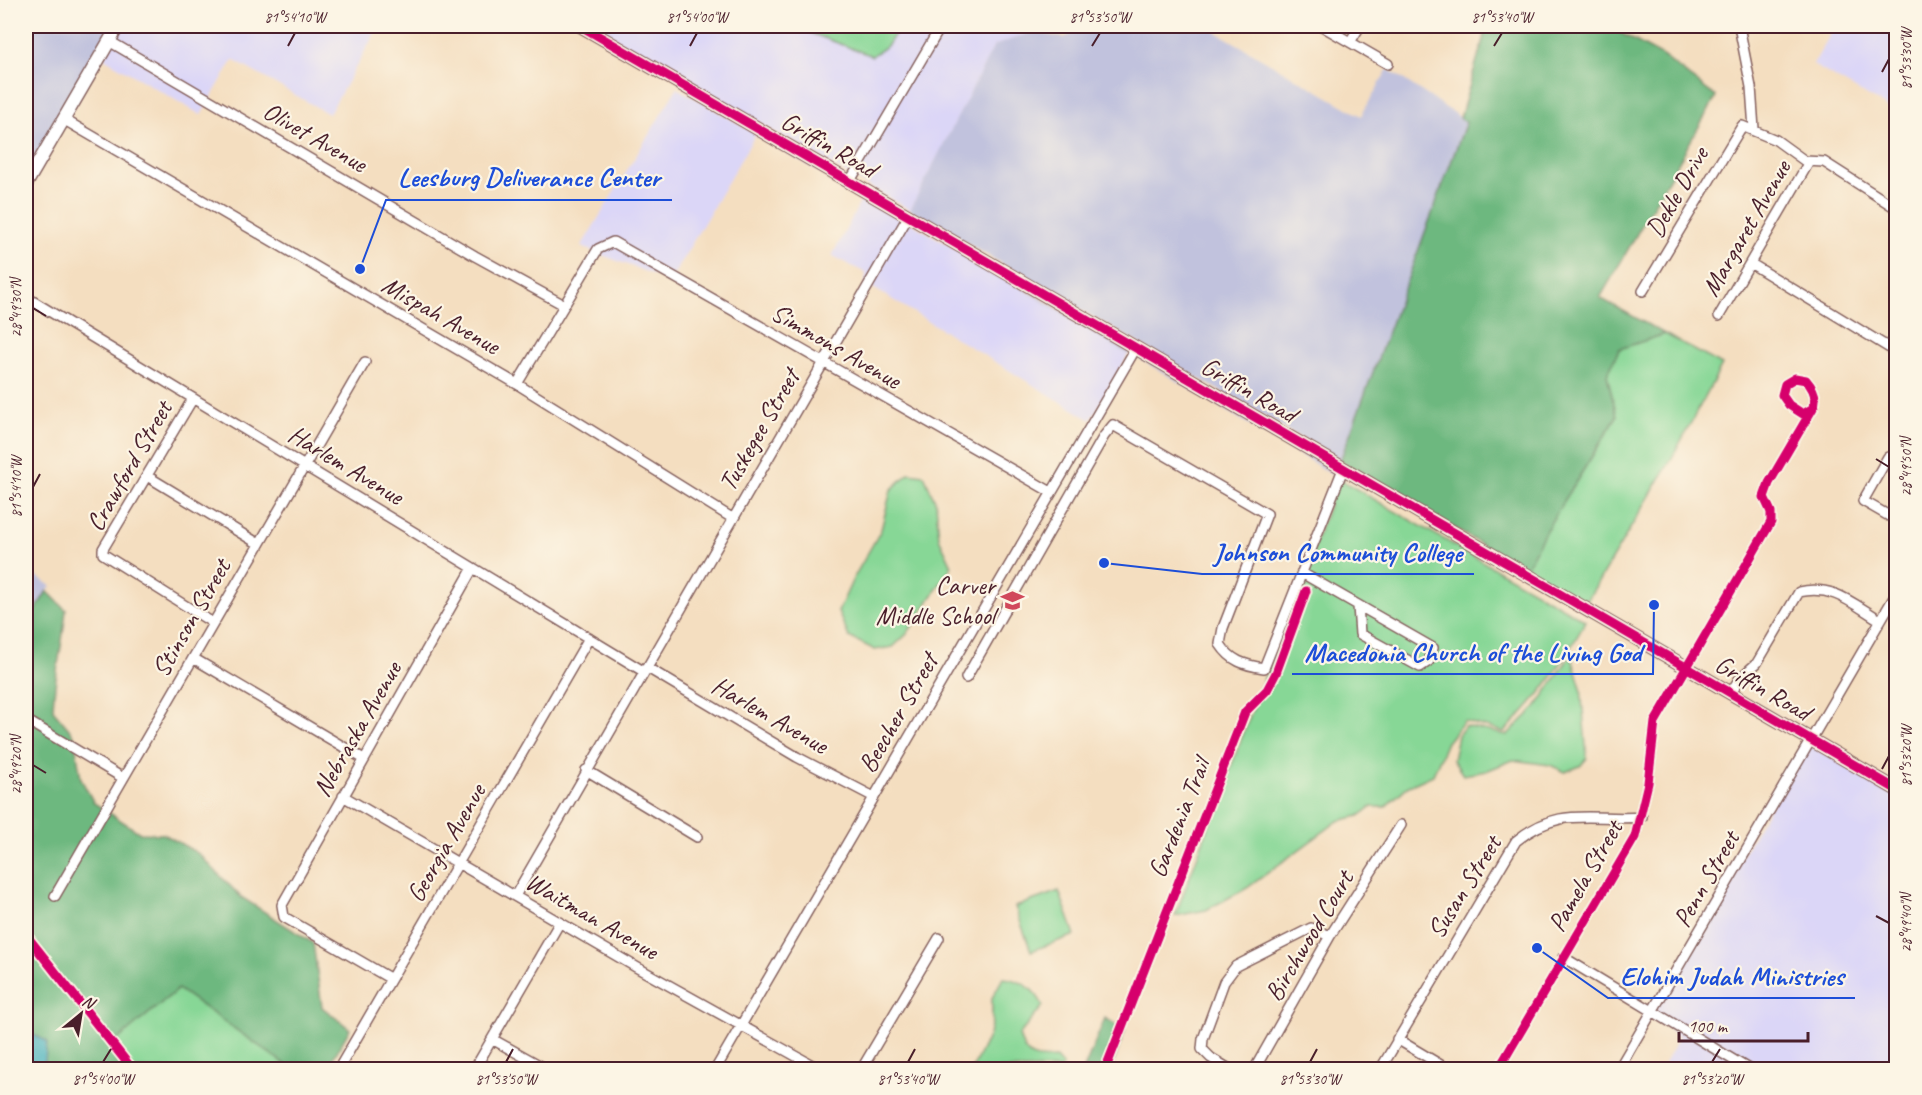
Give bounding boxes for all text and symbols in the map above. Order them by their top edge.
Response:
text: 81°54'10"W [265,8,329,27]
text: 81°54'00"W [667,8,731,27]
text: 81°53'50"W [1070,8,1134,27]
text: 81°53'40"W [1472,8,1536,27]
text: 81°53'30"W [1897,25,1916,89]
street label: Olivet Avenue [257,94,374,181]
street label: Griffin Road [775,104,886,187]
street label: Dekle Drive [1638,139,1717,243]
street label: Margaret Avenue [1694,153,1799,302]
callout: Leesburg Deliverance Center [386,155,672,200]
text: Leesburg Deliverance Center [398,160,663,194]
street label: Mispah Avenue [376,268,507,363]
text: 28°49'30"N [7,275,26,338]
street label: Simmons Avenue [765,296,908,397]
street label: Griffin Road [1195,349,1306,432]
street label: Tuskegee Street [711,360,809,497]
street label: Crawford Street [78,393,181,537]
street label: Harlem Avenue [282,418,411,513]
text: 28°49'50"N [1897,434,1916,497]
text: 81°54'10"W [7,453,26,517]
callout: Johnson Community College [1202,529,1474,574]
text: Johnson Community College [1212,535,1464,569]
street label: Stinson Street [144,551,239,683]
place label: Carver Middle School [876,569,1000,632]
school or university icon: Carver Middle School [1000,587,1026,613]
callout: Macedonia Church of the Living God [1292,629,1653,674]
text: Macedonia Church of the Living God [1305,635,1647,669]
street label: Beecher Street [851,645,947,778]
street label: Griffin Road [1709,647,1820,730]
street label: Nebraska Avenue [305,654,410,802]
street label: Harlem Avenue [706,669,835,762]
text: 81°53'20"W [1897,722,1916,786]
text: 28°49'20"N [7,732,26,795]
street label: Gardenia Trail [1140,750,1219,882]
street label: Georgia Avenue [399,776,494,908]
street label: Pamela Street [1540,812,1631,937]
street label: Penn Street [1665,823,1748,933]
street label: Susan Street [1419,827,1510,945]
street label: Birchwood Court [1257,863,1362,1007]
street label: Waitman Avenue [520,865,666,968]
text: 28°49'40"N [1897,890,1916,953]
callout: Elohim Judah Ministries [1608,953,1855,998]
text: Elohim Judah Ministries [1620,959,1846,993]
north arrow [51,984,111,1044]
text: N [79,991,100,1015]
scale bar [1679,1005,1808,1043]
text: 100 m [1688,1015,1729,1037]
text: 81°54'00"W [73,1070,137,1089]
text: 81°53'50"W [476,1070,540,1089]
text: 81°53'40"W [878,1070,942,1089]
text: 81°53'30"W [1280,1070,1344,1089]
text: 81°53'20"W [1682,1070,1746,1089]

